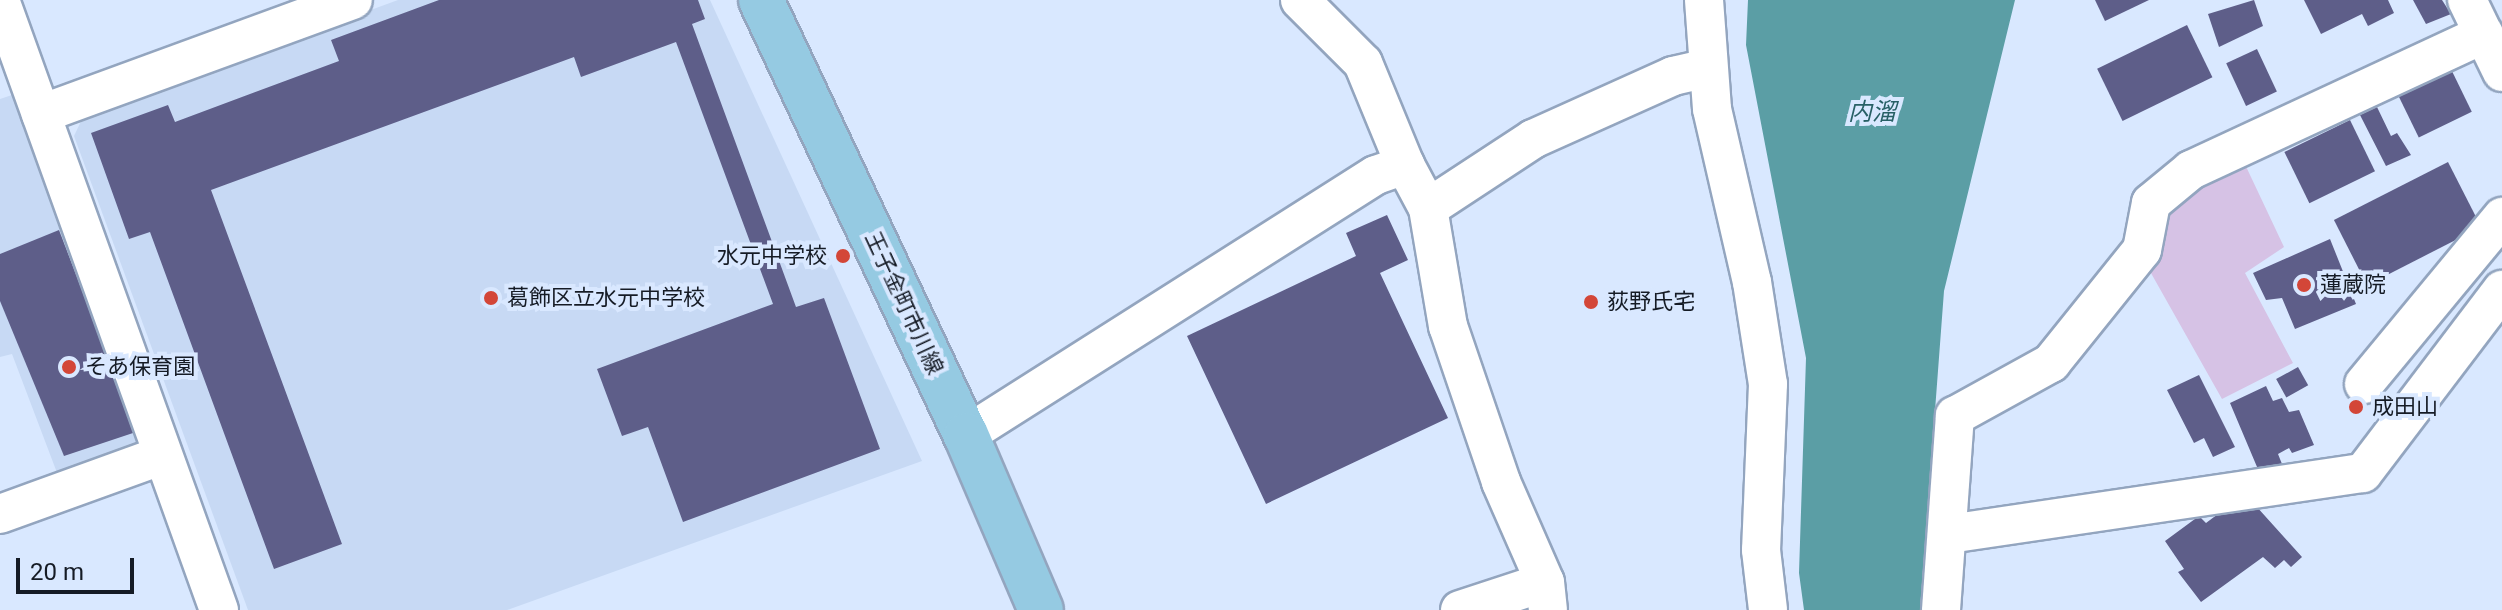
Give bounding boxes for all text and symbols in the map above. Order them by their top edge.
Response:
water label: 内溜 [1848,99,1896,127]
street label: 王子金町市川線 [859,228,949,378]
place label: 水元中学校 [717,243,827,269]
marker: 水元中学校 [834,247,852,265]
place label: 蓮蔵院 [2320,272,2386,298]
marker: 蓮蔵院 [2295,276,2313,294]
place label: 葛飾区立水元中学校 [507,285,705,311]
marker: 葛飾区立水元中学校 [482,289,500,307]
place label: 荻野氏宅 [1607,289,1695,315]
marker: 荻野氏宅 [1582,293,1600,311]
place label: そあ保育園 [85,354,195,380]
marker: そあ保育園 [60,358,78,376]
place label: 成田山 [2372,394,2438,420]
marker: 成田山 [2347,398,2365,416]
scale bar [20,542,138,592]
text: 20 m [30,558,84,586]

